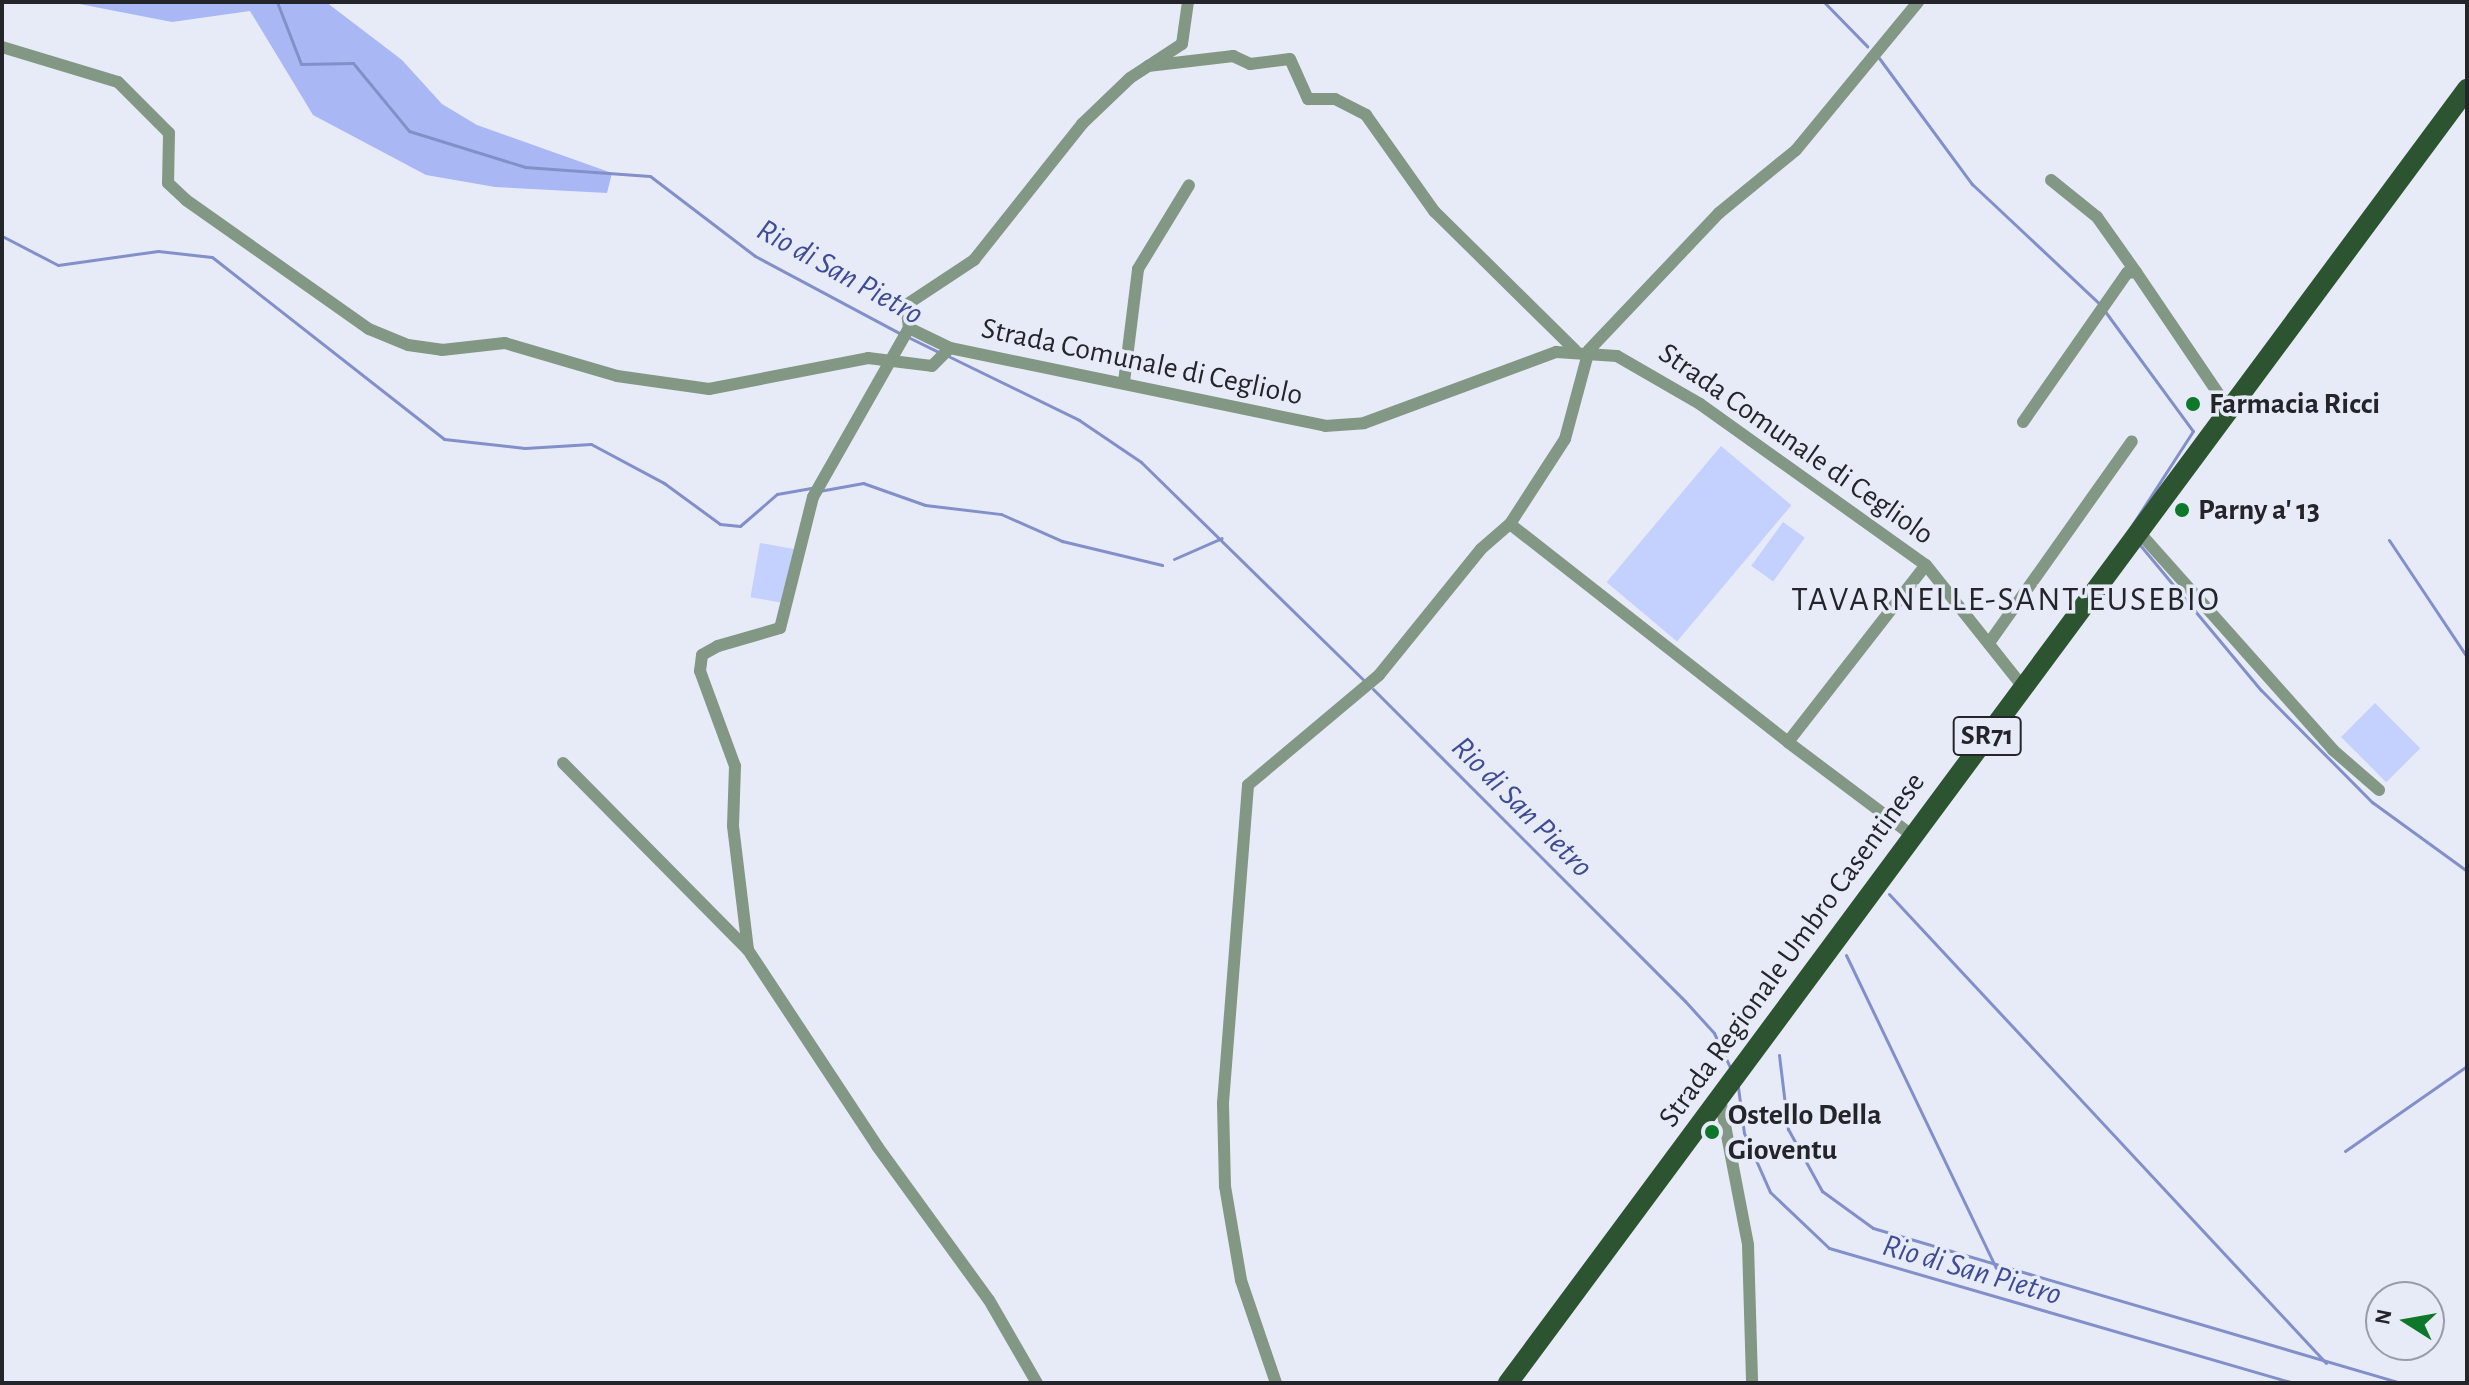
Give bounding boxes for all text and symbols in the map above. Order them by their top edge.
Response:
water label: Rio di San Pietro [750,211,930,333]
street label: Strada Comunale di Cegliolo [978,310,1306,414]
street label: Strada Comunale di Cegliolo [1651,335,1941,553]
place label: Farmacia Ricci [2209,386,2380,422]
marker: Farmacia Ricci [2184,395,2202,413]
place label: Parny a' 13 [2198,492,2320,528]
marker: Parny a' 13 [2173,501,2191,519]
district label: TAVARNELLE-SANT'EUSEBIO [1791,581,2221,621]
road number: SR71 [1951,712,2023,760]
water label: Rio di San Pietro [1443,728,1601,886]
street label: Strada Regionale Umbro Casentinese [1651,766,1933,1134]
place label: Ostello Della Gioventu [1728,1097,1882,1168]
marker: Ostello Della Gioventu [1703,1123,1721,1141]
water label: Rio di San Pietro [1878,1226,2066,1314]
north arrow [2365,1281,2445,1361]
text: N [2371,1307,2396,1326]

